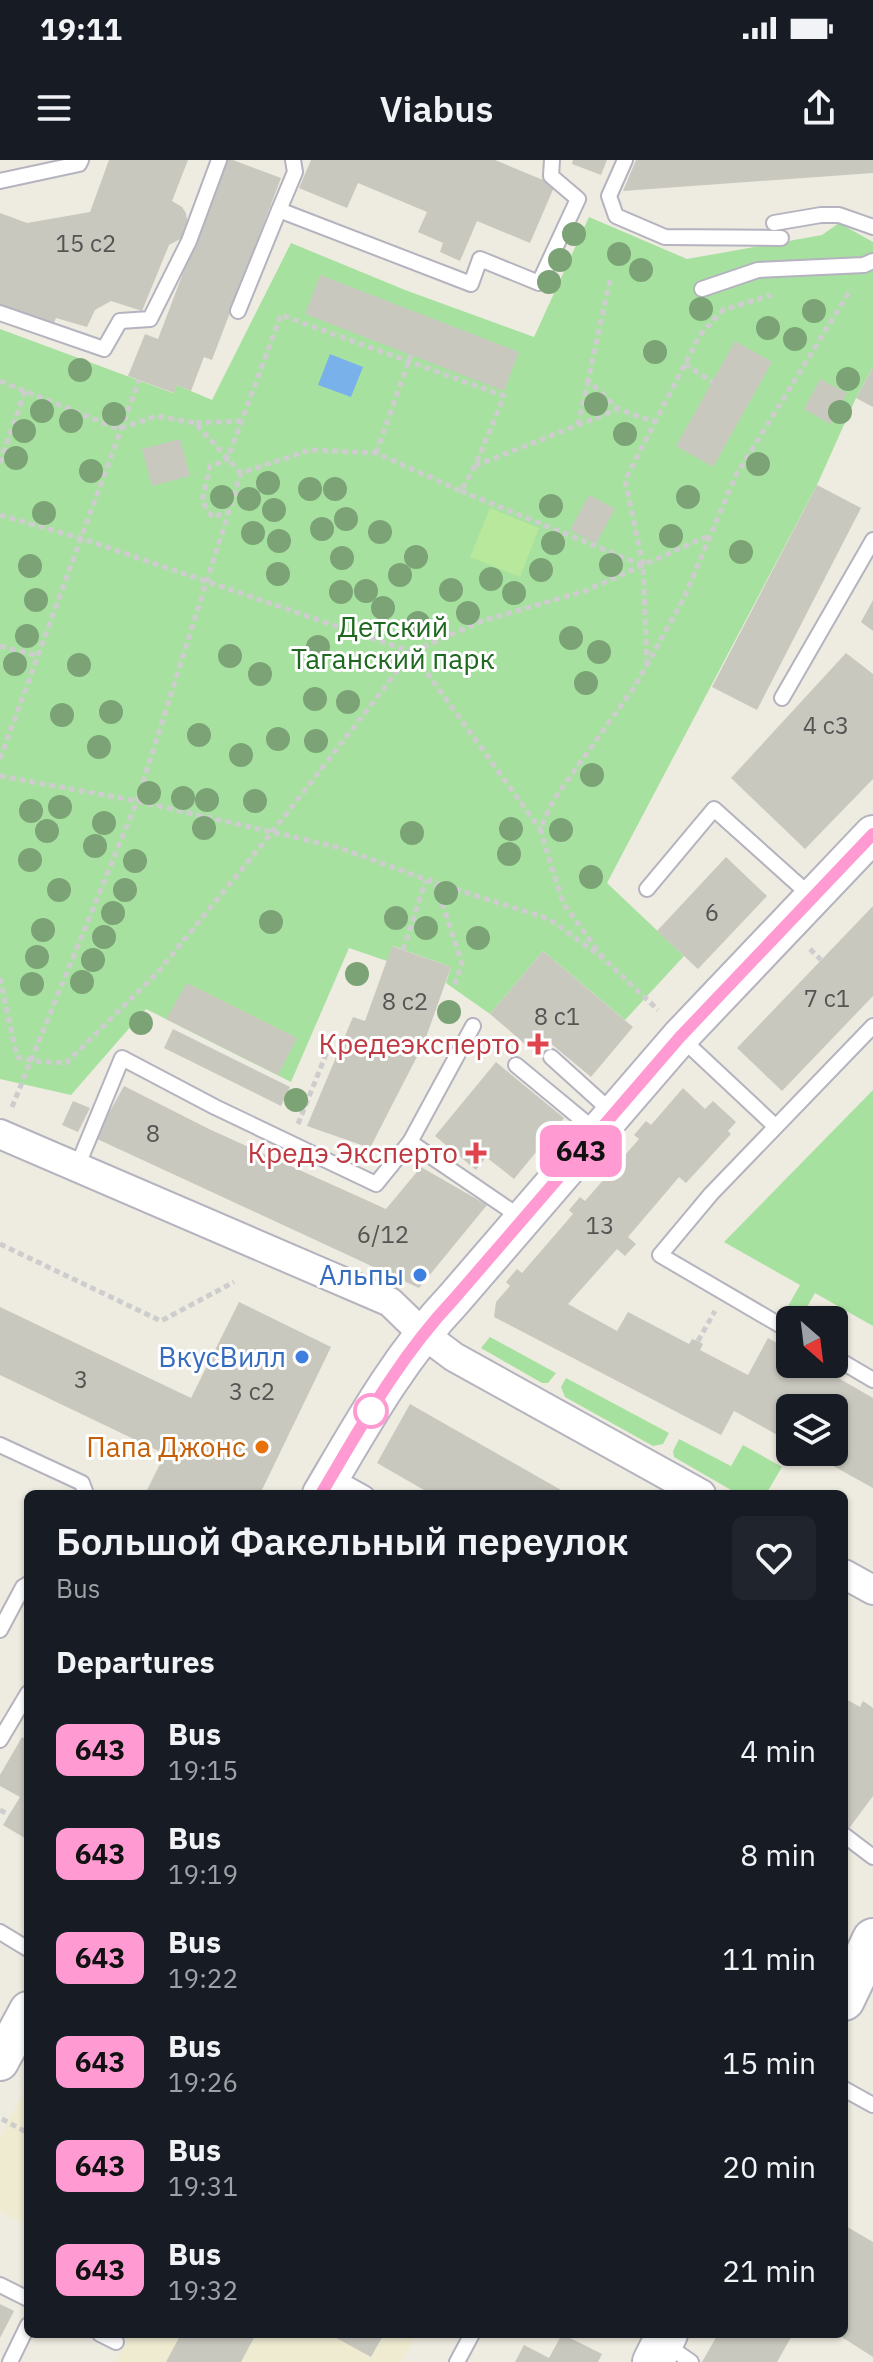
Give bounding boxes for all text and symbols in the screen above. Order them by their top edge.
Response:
text: 19:11 [40,9,122,48]
text: Viabus [380,85,493,132]
icon: menu [32,86,76,130]
icon: share [797,86,841,130]
house number: 15 с2 [56,227,116,259]
park label: Детский Таганский парк [291,608,495,677]
house number: 4 с3 [803,709,849,741]
house number: 6 [705,896,719,928]
house number: 7 с1 [804,982,850,1014]
house number: 8 с2 [382,985,428,1017]
house number: 8 с1 [534,1000,580,1032]
place label: Кредеэксперто [319,1025,520,1062]
marker: Кредеэксперто [527,1033,549,1055]
house number: 8 [146,1117,160,1149]
line badge: 643 [535,1125,627,1177]
text: 643 [556,1132,606,1169]
place label: Кредэ Эксперто [248,1134,458,1171]
marker: Кредэ Эксперто [465,1142,487,1164]
house number: 13 [586,1209,614,1241]
house number: 6/12 [357,1218,409,1250]
place label: Альпы [319,1256,404,1293]
marker: Альпы [411,1266,429,1284]
north arrow [776,1306,848,1378]
map controls [776,1306,848,1466]
place label: ВкусВилл [158,1338,286,1375]
marker: ВкусВилл [293,1348,311,1366]
house number: 3 [74,1363,88,1395]
house number: 3 с2 [229,1375,275,1407]
unlabelled marker [354,1394,388,1428]
button: layers [776,1394,848,1466]
place label: Папа Джонс [86,1428,246,1465]
marker: Папа Джонс [253,1438,271,1456]
text: Большой Факельный переулок [56,1516,629,1565]
button: heart [732,1516,816,1600]
text: Bus [56,1571,100,1605]
text: Departures [56,1642,215,1681]
text: Bus [168,1714,221,1753]
text: 643 [75,1731,125,1768]
text: 4 min [740,1731,816,1770]
text: 19:15 [168,1753,238,1787]
text: Bus [168,1818,221,1857]
text: 643 [75,1835,125,1872]
text: 8 min [740,1835,816,1874]
text: 19:19 [168,1857,238,1891]
text: Bus [168,1922,221,1961]
text: 643 [75,1939,125,1976]
text: 11 min [722,1939,816,1978]
text: 19:22 [168,1961,238,1995]
text: Bus [168,2026,221,2065]
text: 643 [75,2043,125,2080]
text: 15 min [722,2043,816,2082]
text: 19:26 [168,2065,238,2099]
text: Bus [168,2130,221,2169]
text: 643 [75,2147,125,2184]
text: 20 min [722,2147,816,2186]
text: 19:31 [168,2169,238,2203]
text: Bus [168,2234,221,2273]
text: 643 [75,2251,125,2288]
text: 21 min [722,2251,816,2290]
text: 19:32 [168,2273,238,2307]

